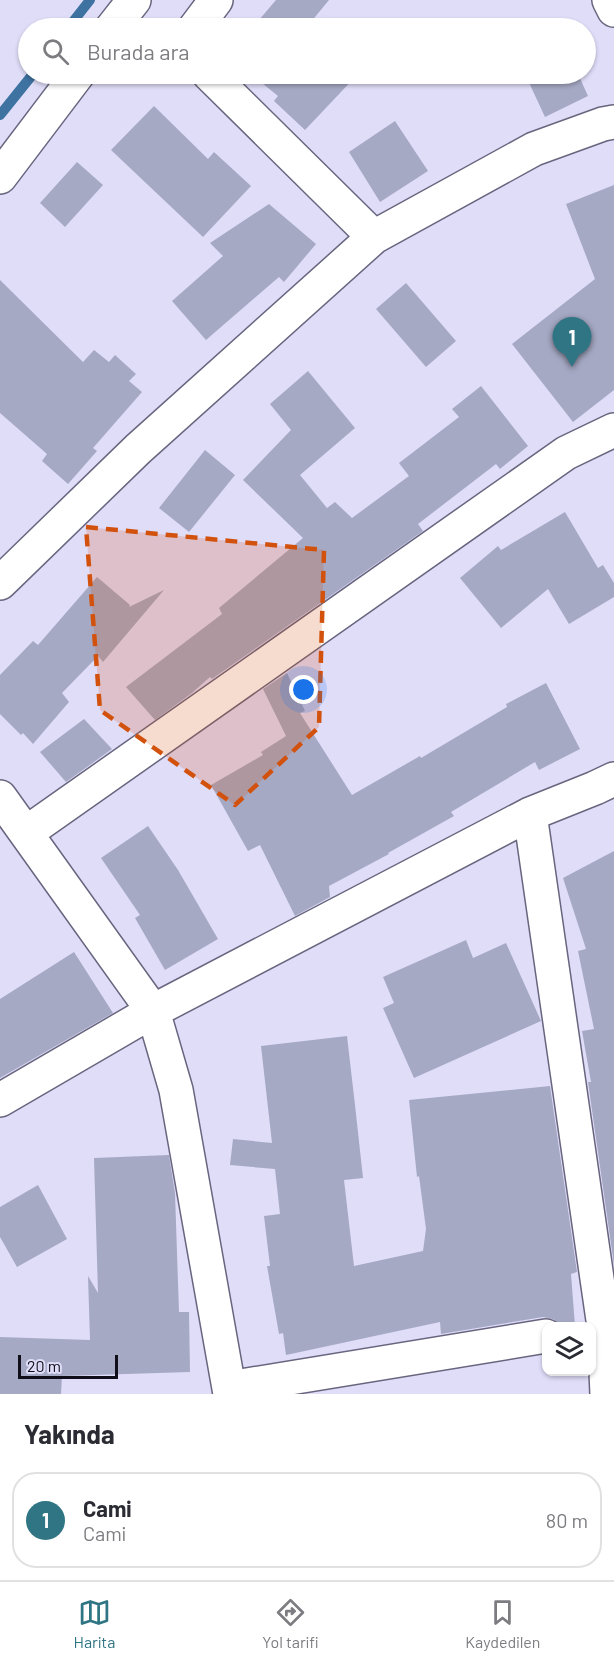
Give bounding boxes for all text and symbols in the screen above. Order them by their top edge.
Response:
search box [18,18,596,84]
icon: search [39,35,72,68]
text: Burada ara [87,38,190,64]
pin: 1 [552,318,592,367]
your location [289,675,318,704]
map controls [542,1322,596,1376]
button: layers [542,1322,596,1376]
scale bar [18,1352,118,1380]
text: 20 m [27,1356,61,1375]
text: Yakında [24,1418,115,1449]
text: Cami [83,1495,132,1521]
text: 1 [42,1508,49,1532]
text: 80 m [546,1508,588,1532]
text: Cami [83,1521,126,1545]
tab: Harita [73,1596,115,1651]
tab: Yol tarifi [262,1596,318,1651]
tab: Kaydedilen [465,1596,540,1651]

